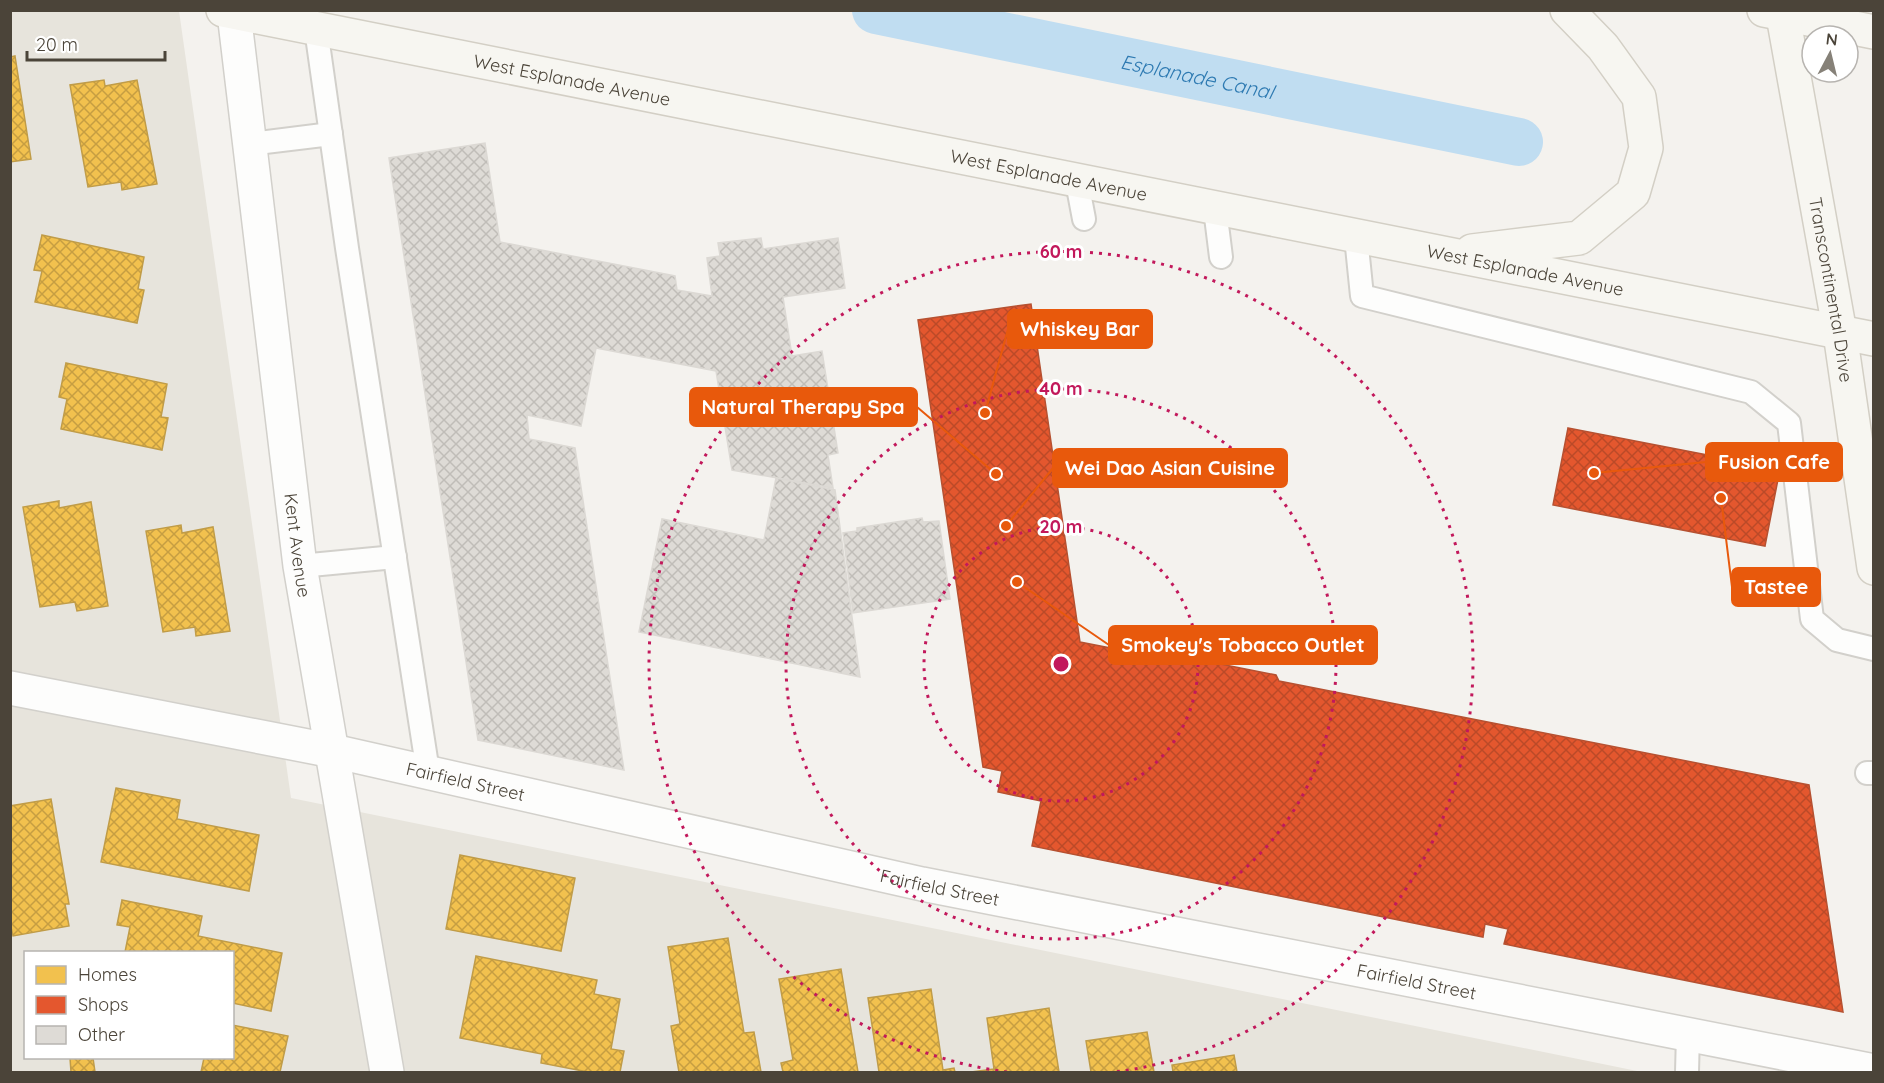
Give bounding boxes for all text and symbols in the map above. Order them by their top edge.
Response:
scale bar [27,24,165,62]
north arrow [1800,24,1860,84]
text: N [1825,28,1839,50]
text: 20 m [36,33,78,56]
water label: Esplanade Canal [1119,48,1278,104]
street label: West Esplanade Avenue [472,49,673,110]
street label: West Esplanade Avenue [948,144,1149,205]
street label: Transcontinental Drive [1804,195,1858,384]
street label: West Esplanade Avenue [1425,239,1626,300]
text: 60 m [1040,240,1082,263]
callout: Whiskey Bar [1008,310,1152,348]
text: Whiskey Bar [1020,316,1140,341]
text: 40 m [1039,377,1083,400]
callout: Natural Therapy Spa [690,388,917,426]
text: Natural Therapy Spa [701,394,905,419]
callout: Fusion Cafe [1706,443,1842,481]
callout: Wei Dao Asian Cuisine [1053,449,1287,487]
text: Fusion Cafe [1718,449,1830,474]
text: Wei Dao Asian Cuisine [1065,455,1275,480]
street label: Kent Avenue [280,492,317,599]
text: 20 m [1040,515,1082,538]
callout: Tastee [1732,568,1820,606]
text: Tastee [1744,574,1808,599]
callout: Smokey's Tobacco Outlet [1109,626,1377,664]
text: Smokey's Tobacco Outlet [1121,632,1365,657]
centre of rings [1051,654,1071,674]
street label: Fairfield Street [404,756,527,805]
street label: Fairfield Street [878,863,1001,910]
legend [24,951,234,1059]
street label: Fairfield Street [1355,958,1478,1004]
text: Homes [78,963,137,986]
text: Shops [78,993,129,1016]
text: Other [78,1023,125,1046]

